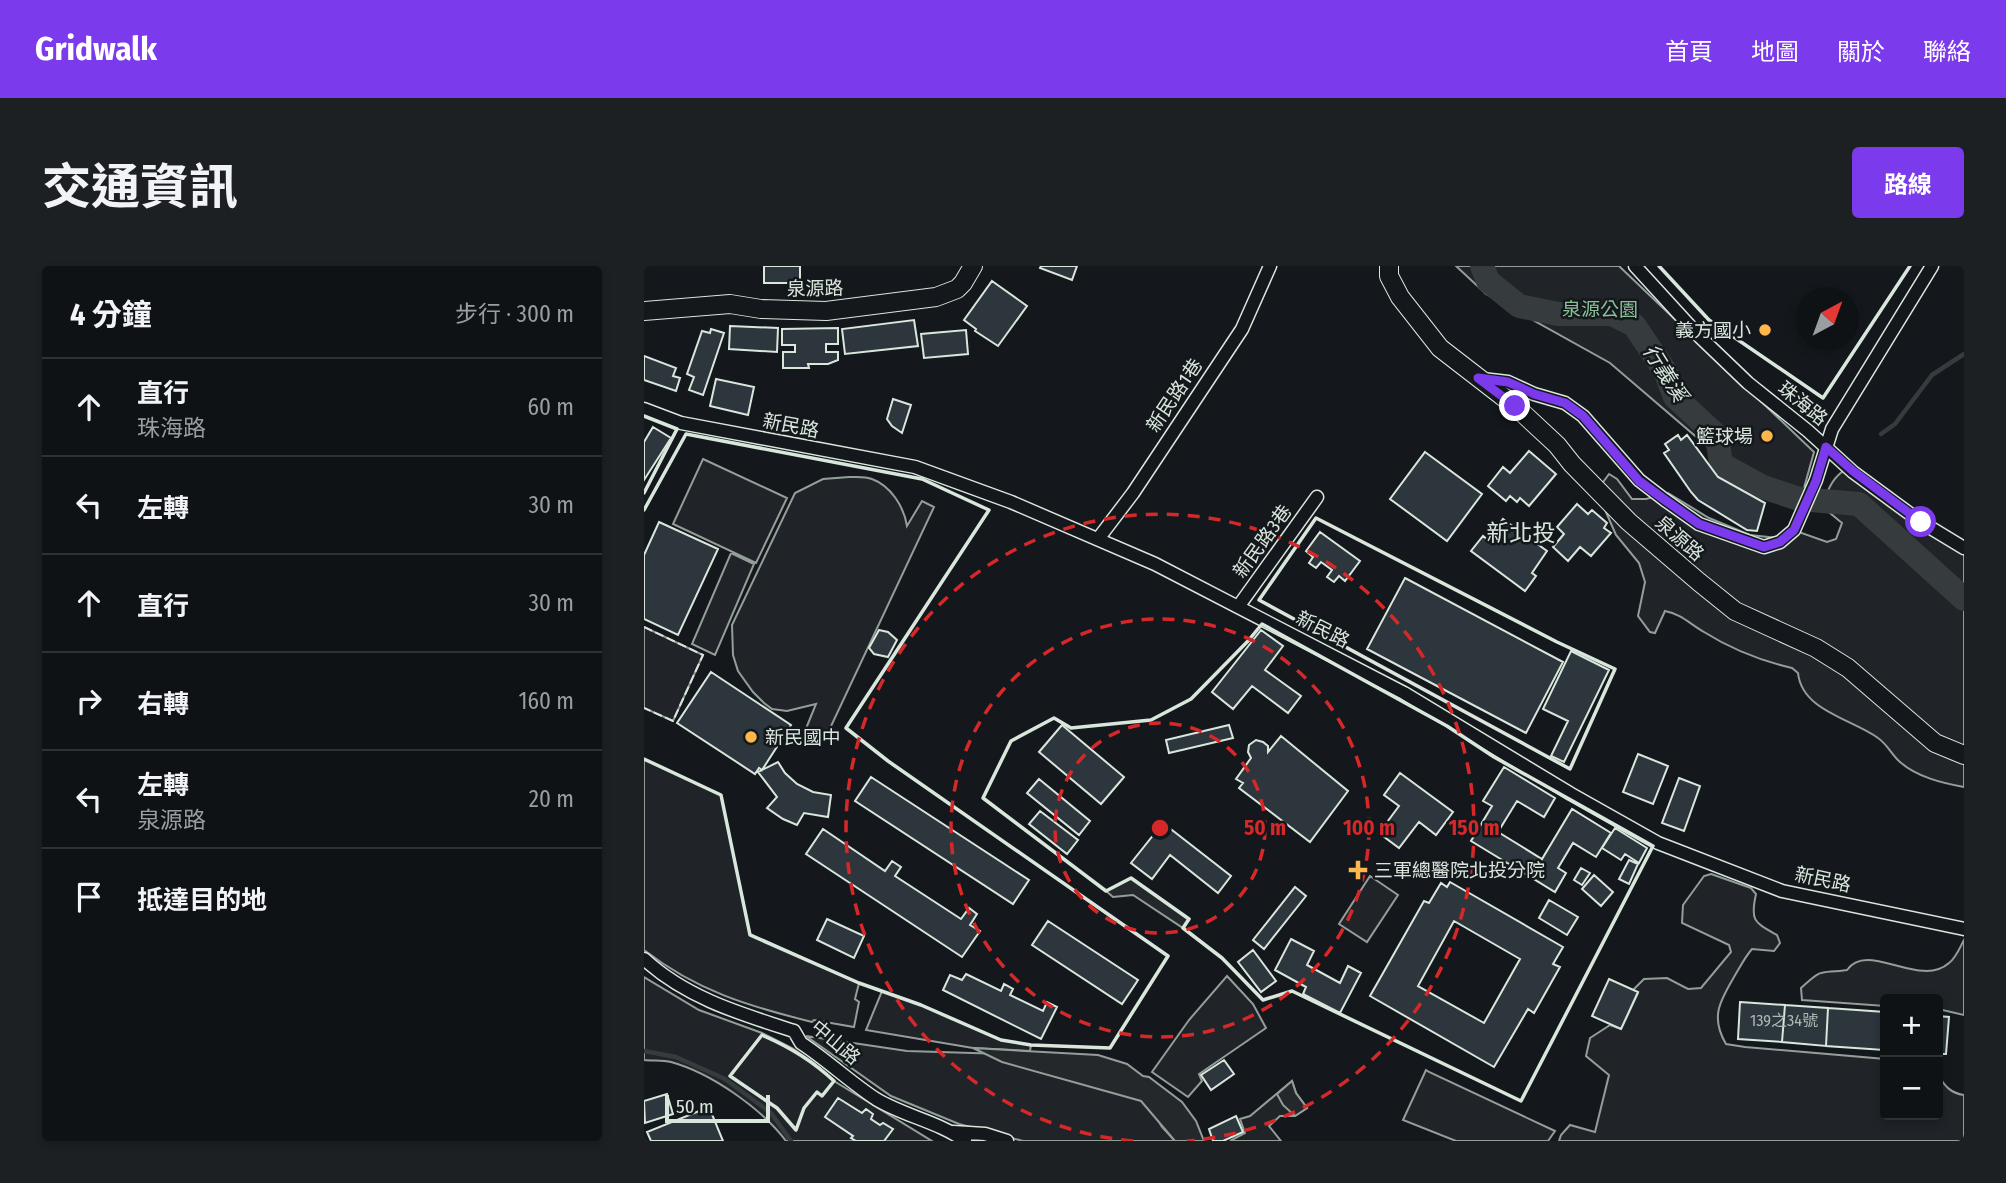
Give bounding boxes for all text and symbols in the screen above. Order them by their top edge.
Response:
text: Gridwalk [35,29,157,69]
text: 首頁 [1665,38,1713,66]
text: 地圖 [1751,38,1799,66]
text: 關於 [1837,38,1885,66]
text: 聯絡 [1923,38,1971,66]
button: 路線 [1852,147,1964,218]
text: 交通資訊 [42,158,238,217]
street label: 泉源路 [786,277,844,300]
north arrow [1796,287,1859,350]
text: 4 分鐘 [70,297,152,333]
park label: 泉源公園 [1562,298,1638,321]
text: 步行 · 300 m [455,300,574,328]
place label: 義方國小 [1675,319,1751,342]
marker: 義方國小 [1757,322,1773,338]
water label: 行義溪 [1637,339,1694,409]
street label: 新民路1巷 [1142,354,1207,436]
street label: 珠海路 [1773,377,1832,430]
text: 直行 [137,378,189,409]
icon: ahead [70,388,108,426]
route end [1499,390,1530,421]
text: 60 m [528,393,574,421]
street label: 新民路 [761,409,821,442]
text: 珠海路 [137,414,206,442]
place label: 籃球場 [1696,425,1753,448]
marker: 籃球場 [1759,428,1775,444]
icon: left [70,486,108,524]
text: 30 m [529,491,574,519]
text: 左轉 [137,493,189,524]
street label: 新民路3巷 [1228,500,1297,582]
route start [1905,506,1936,537]
street label: 泉源路 [1651,511,1709,566]
district label: 新北投 [1487,519,1556,547]
icon: ahead [70,584,108,622]
text: 30 m [529,589,574,617]
text: 直行 [137,591,189,622]
street label: 新民路 [1292,606,1353,653]
icon: right [70,682,108,720]
text: 160 m [519,687,574,715]
text: 右轉 [137,689,189,720]
place label: 新民國中 [765,726,841,749]
marker: 新民國中 [743,729,759,745]
text: 左轉 [137,770,189,801]
icon: left [70,780,108,818]
text: 20 m [529,785,574,813]
text: 泉源路 [137,806,206,834]
text: 50 m [1244,815,1286,841]
text: 100 m [1343,815,1395,841]
text: 150 m [1448,815,1500,841]
centre of rings [1148,816,1172,840]
place label: 三軍總醫院北投分院 [1374,859,1545,882]
marker: 三軍總醫院北投分院 [1348,860,1368,880]
street label: 新民路 [1793,862,1853,897]
icon: arrive [70,878,108,916]
text: 抵達目的地 [137,885,267,916]
map controls [1880,994,1943,1120]
button: + [1880,994,1943,1057]
house number: 139之34號 [1750,1011,1818,1030]
street label: 中山路 [806,1015,865,1070]
button: − [1880,1057,1943,1120]
scale bar [665,1092,770,1124]
text: 50 m [676,1095,714,1118]

